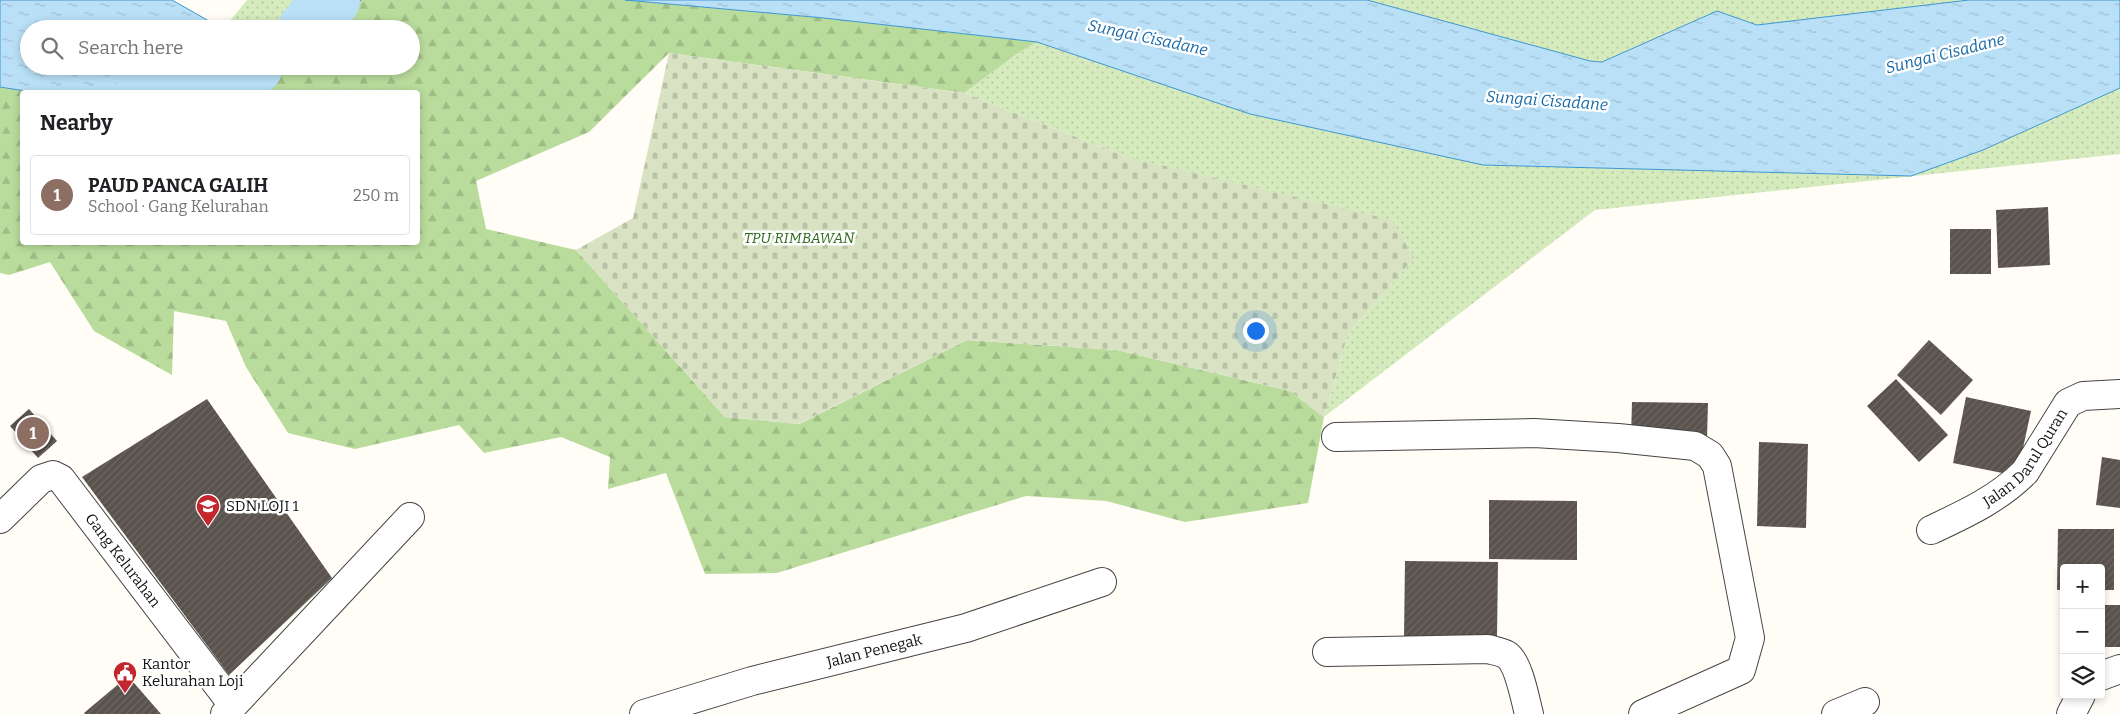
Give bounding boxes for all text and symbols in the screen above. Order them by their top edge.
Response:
water label: Sungai Cisadane [1086,16,1210,59]
search box [20,20,420,75]
water label: Sungai Cisadane [1884,30,2007,77]
icon: search [38,34,66,62]
text: Search here [78,36,183,59]
water label: Sungai Cisadane [1485,87,1608,114]
text: Nearby [40,110,113,136]
text: PAUD PANCA GALIH [88,174,268,197]
text: 1 [54,186,60,205]
text: 250 m [353,186,399,205]
text: School · Gang Kelurahan [88,197,269,216]
park label: TPU RIMBAWAN [744,229,855,247]
your location [1243,318,1269,344]
street label: Jalan Darul Quran [1979,405,2071,511]
pin: 1 [17,414,49,452]
school or university icon: SDN LOJI 1 [195,493,221,527]
place label: SDN LOJI 1 [226,497,299,515]
street label: Gang Kelurahan [81,510,165,611]
map controls [2060,564,2105,699]
button: + [2060,564,2105,609]
button: − [2060,609,2105,654]
street label: Jalan Penegak [824,630,924,671]
button: layers [2060,654,2105,699]
place label: Kantor Kelurahan Loji [142,655,244,690]
public building icon: Kantor Kelurahan Loji [112,660,138,694]

